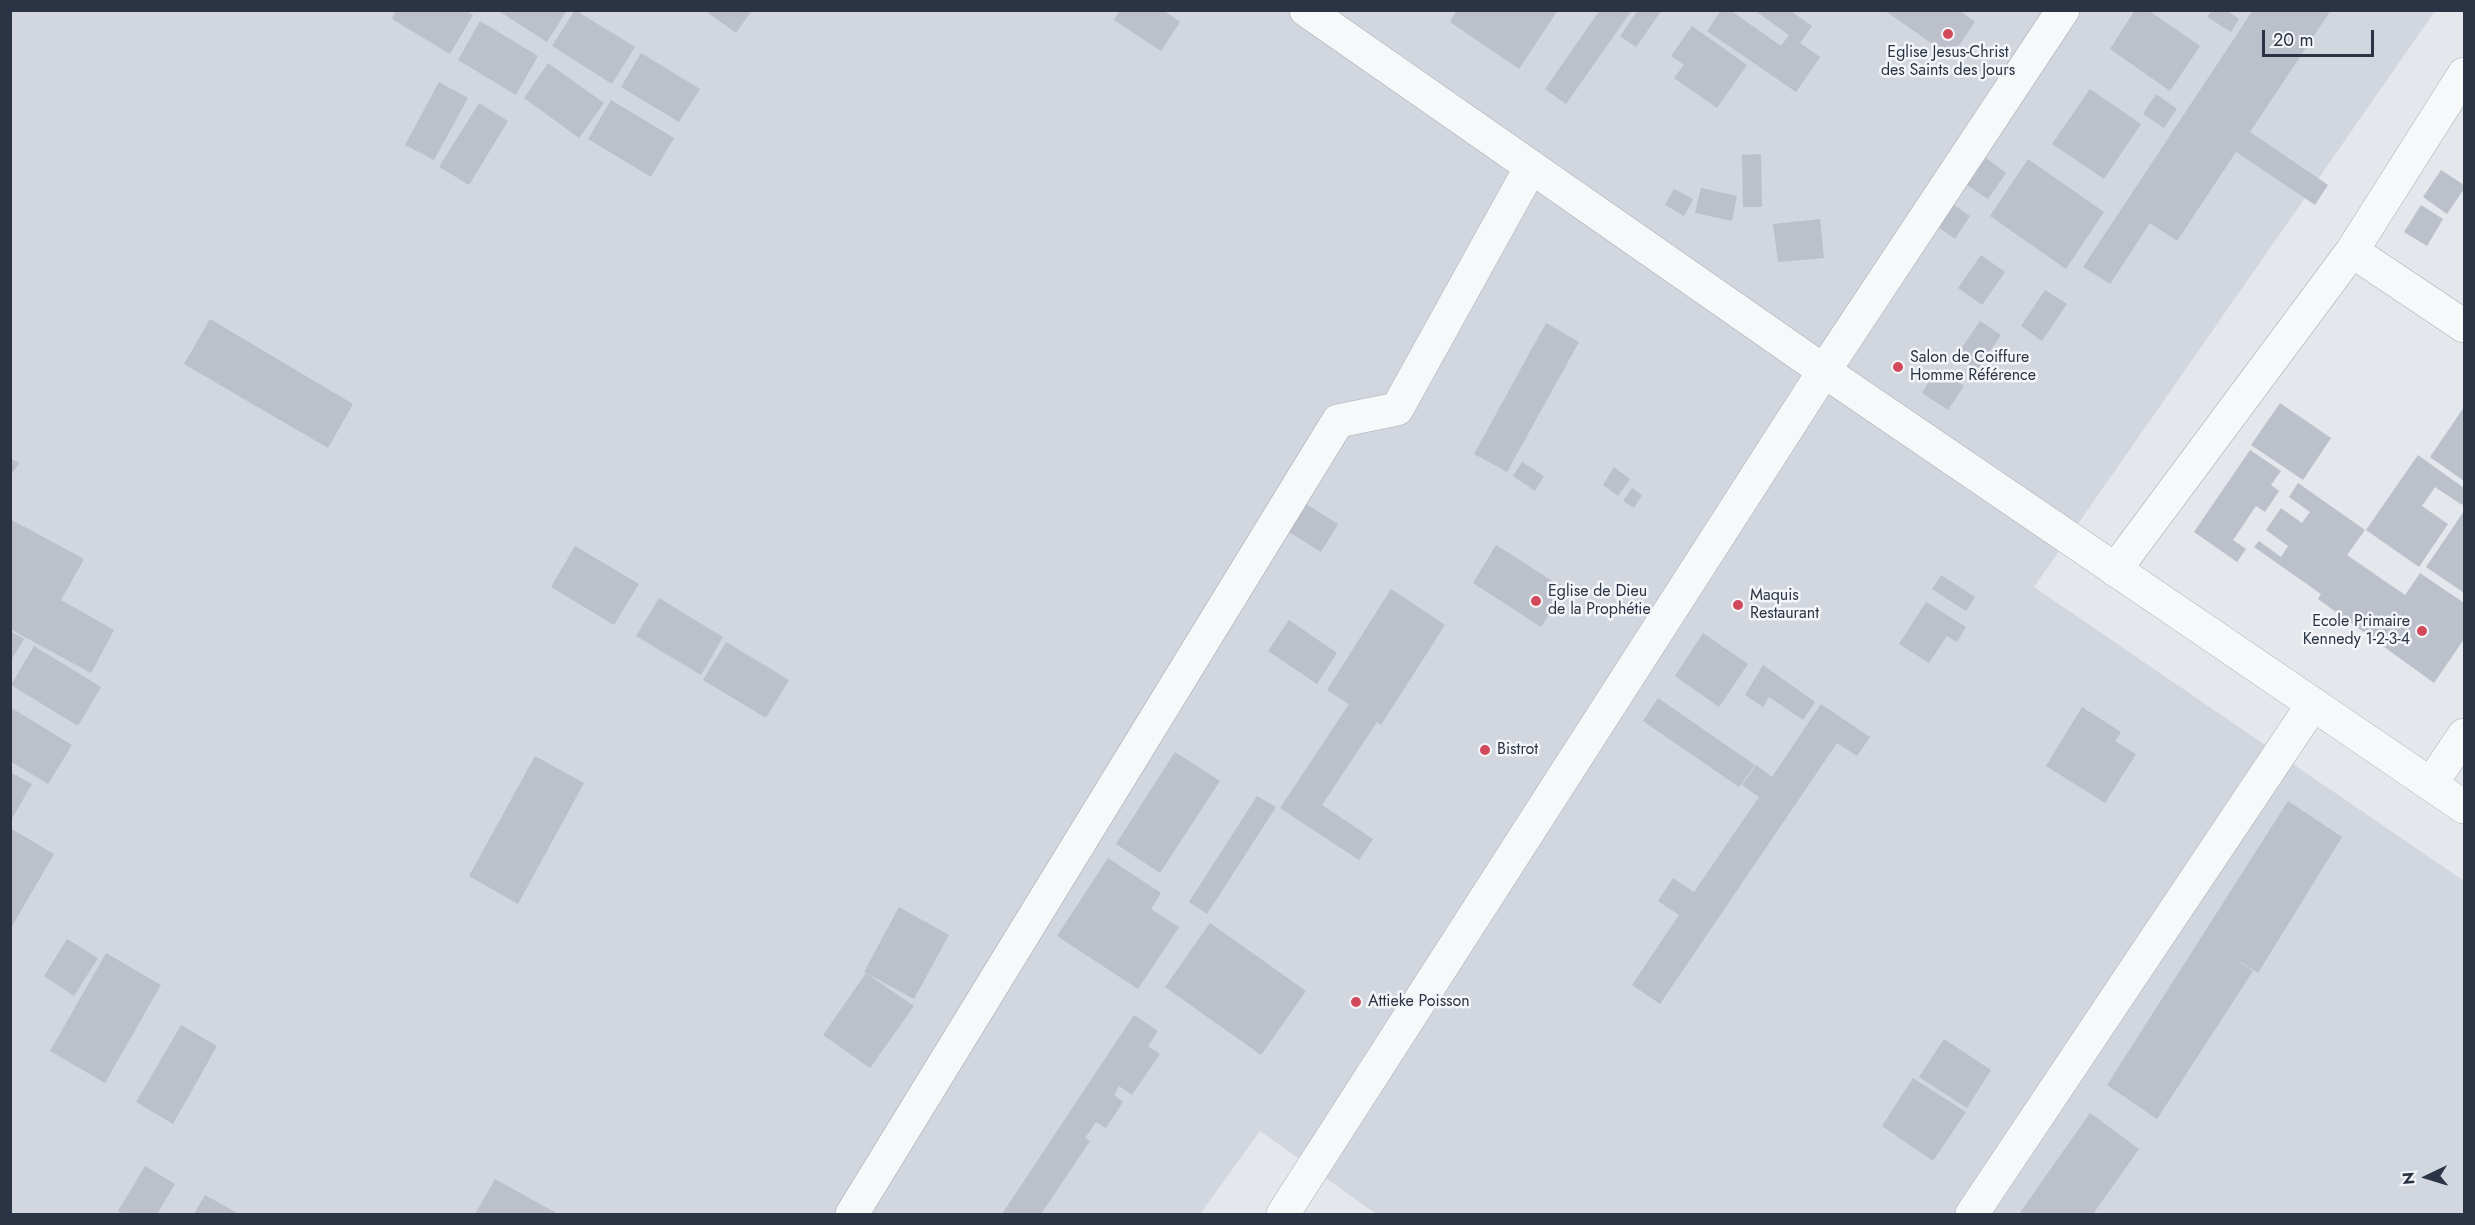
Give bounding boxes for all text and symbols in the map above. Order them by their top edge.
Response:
scale bar [2265,18,2378,56]
marker: Eglise Jesus-Christ des Saints des Jours [1941,27,1955,41]
text: 20 m [2273,27,2313,53]
place label: Eglise Jesus-Christ des Saints des Jours [1881,43,2015,81]
place label: Salon de Coiffure Homme Référence [1910,348,2036,386]
marker: Salon de Coiffure Homme Référence [1891,360,1905,374]
place label: Eglise de Dieu de la Prophétie [1548,582,1651,620]
place label: Maquis Restaurant [1750,586,1819,624]
marker: Eglise de Dieu de la Prophétie [1529,594,1543,608]
marker: Maquis Restaurant [1731,598,1745,612]
place label: Ecole Primaire Kennedy 1-2-3-4 [2303,612,2410,650]
marker: Ecole Primaire Kennedy 1-2-3-4 [2415,624,2429,638]
place label: Bistrot [1497,740,1538,760]
marker: Bistrot [1478,743,1492,757]
place label: Attieke Poisson [1368,992,1470,1012]
marker: Attieke Poisson [1349,995,1363,1009]
north arrow [2397,1147,2457,1207]
text: N [2397,1171,2420,1185]

